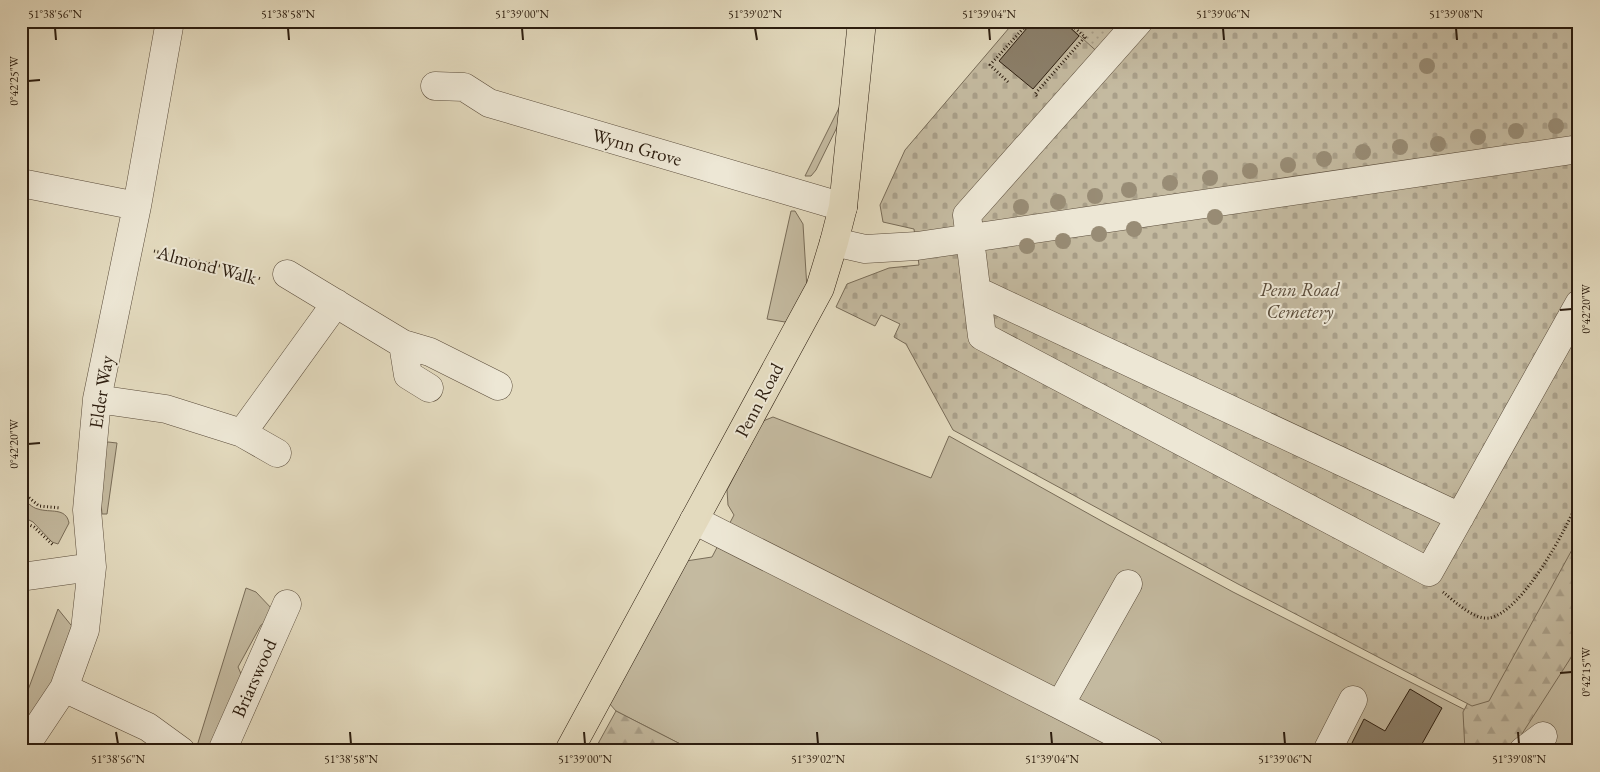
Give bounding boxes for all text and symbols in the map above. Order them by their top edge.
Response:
text: 51°38'56"N [28,6,82,22]
text: 51°38'58"N [261,6,315,22]
text: 51°39'00"N [495,6,549,22]
text: 51°39'02"N [728,6,782,22]
text: 51°39'04"N [962,6,1016,22]
text: 51°39'06"N [1196,6,1250,22]
text: 51°39'08"N [1429,6,1483,22]
text: 0°42'25"W [6,55,22,106]
street label: Wynn Grove [589,122,685,172]
street label: Almond Walk [154,239,260,291]
park label: Penn Road Cemetery [1260,277,1340,324]
text: 0°42'20"W [1578,283,1594,334]
street label: Elder Way [83,353,119,430]
street label: Penn Road [729,358,789,441]
text: 0°42'20"W [6,418,22,469]
street label: Briarswood [226,635,282,721]
text: 0°42'15"W [1578,646,1594,697]
text: 51°38'56"N [91,751,145,767]
text: 51°38'58"N [324,751,378,767]
text: 51°39'00"N [558,751,612,767]
text: 51°39'02"N [791,751,845,767]
text: 51°39'04"N [1025,751,1079,767]
text: 51°39'06"N [1258,751,1312,767]
text: 51°39'08"N [1492,751,1546,767]

